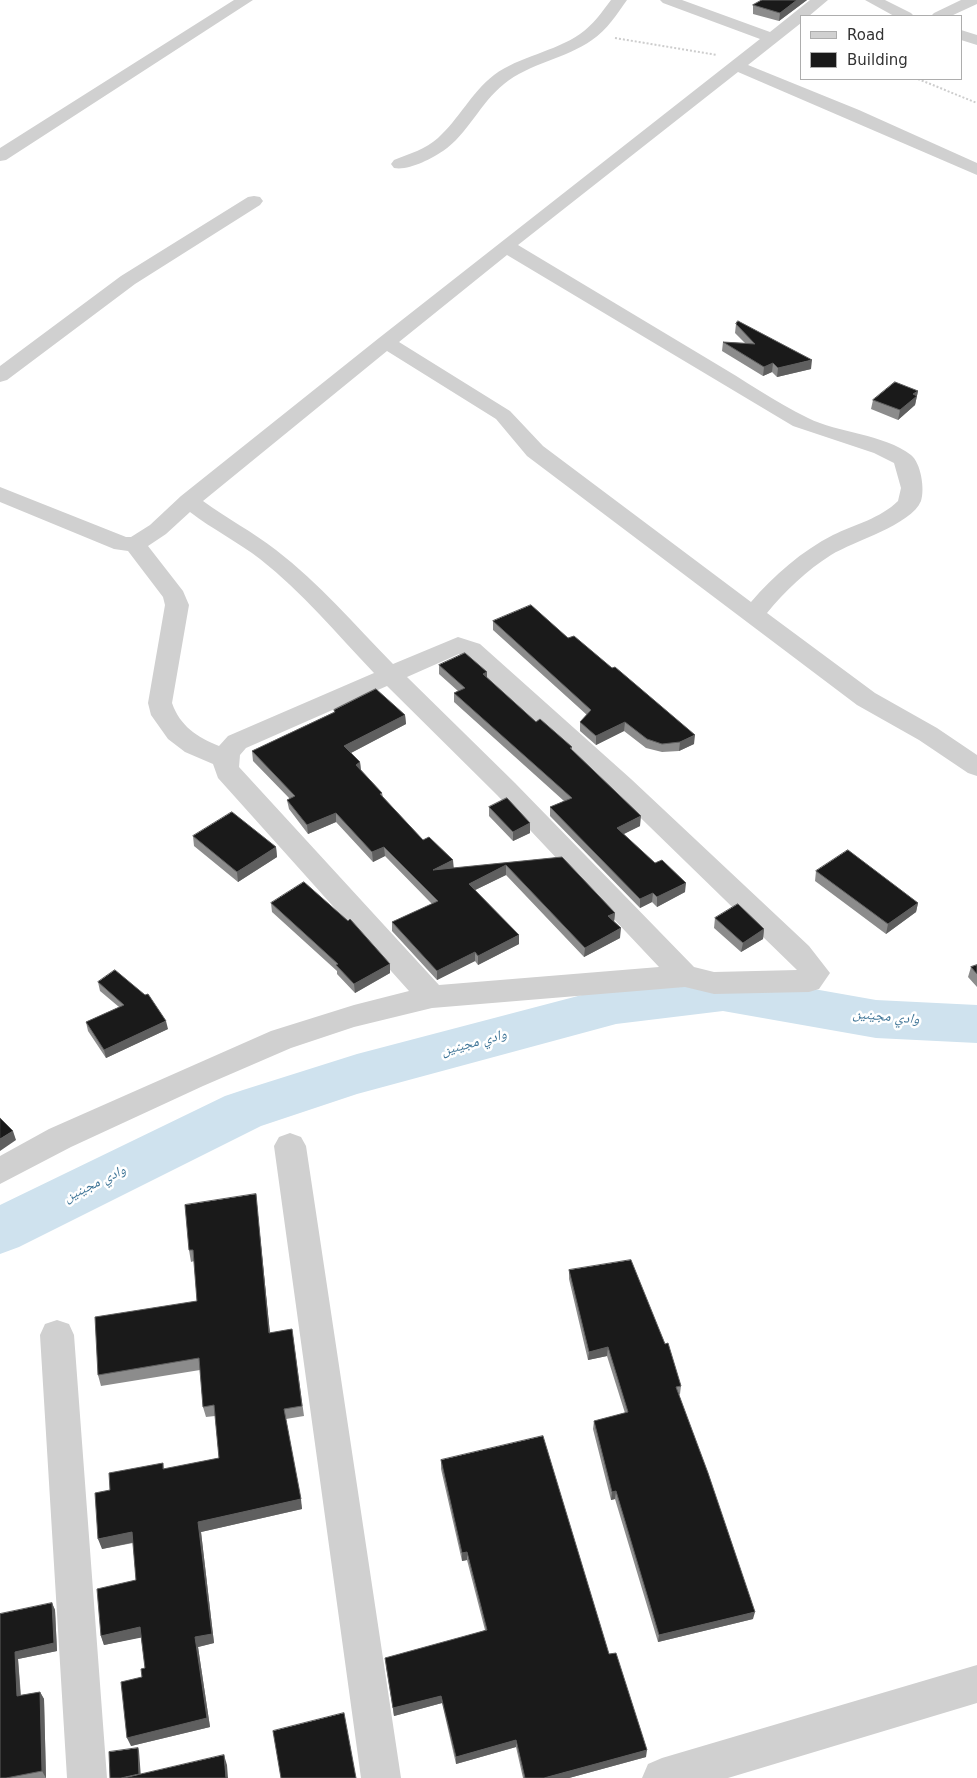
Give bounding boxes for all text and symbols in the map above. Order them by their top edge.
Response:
legend [800,15,962,80]
text: Road [847,26,885,44]
text: Building [847,51,908,69]
water label: وادي مجينين [852,1006,920,1028]
water label: وادي مجينين [440,1026,508,1060]
water label: وادي مجينين [61,1162,129,1206]

